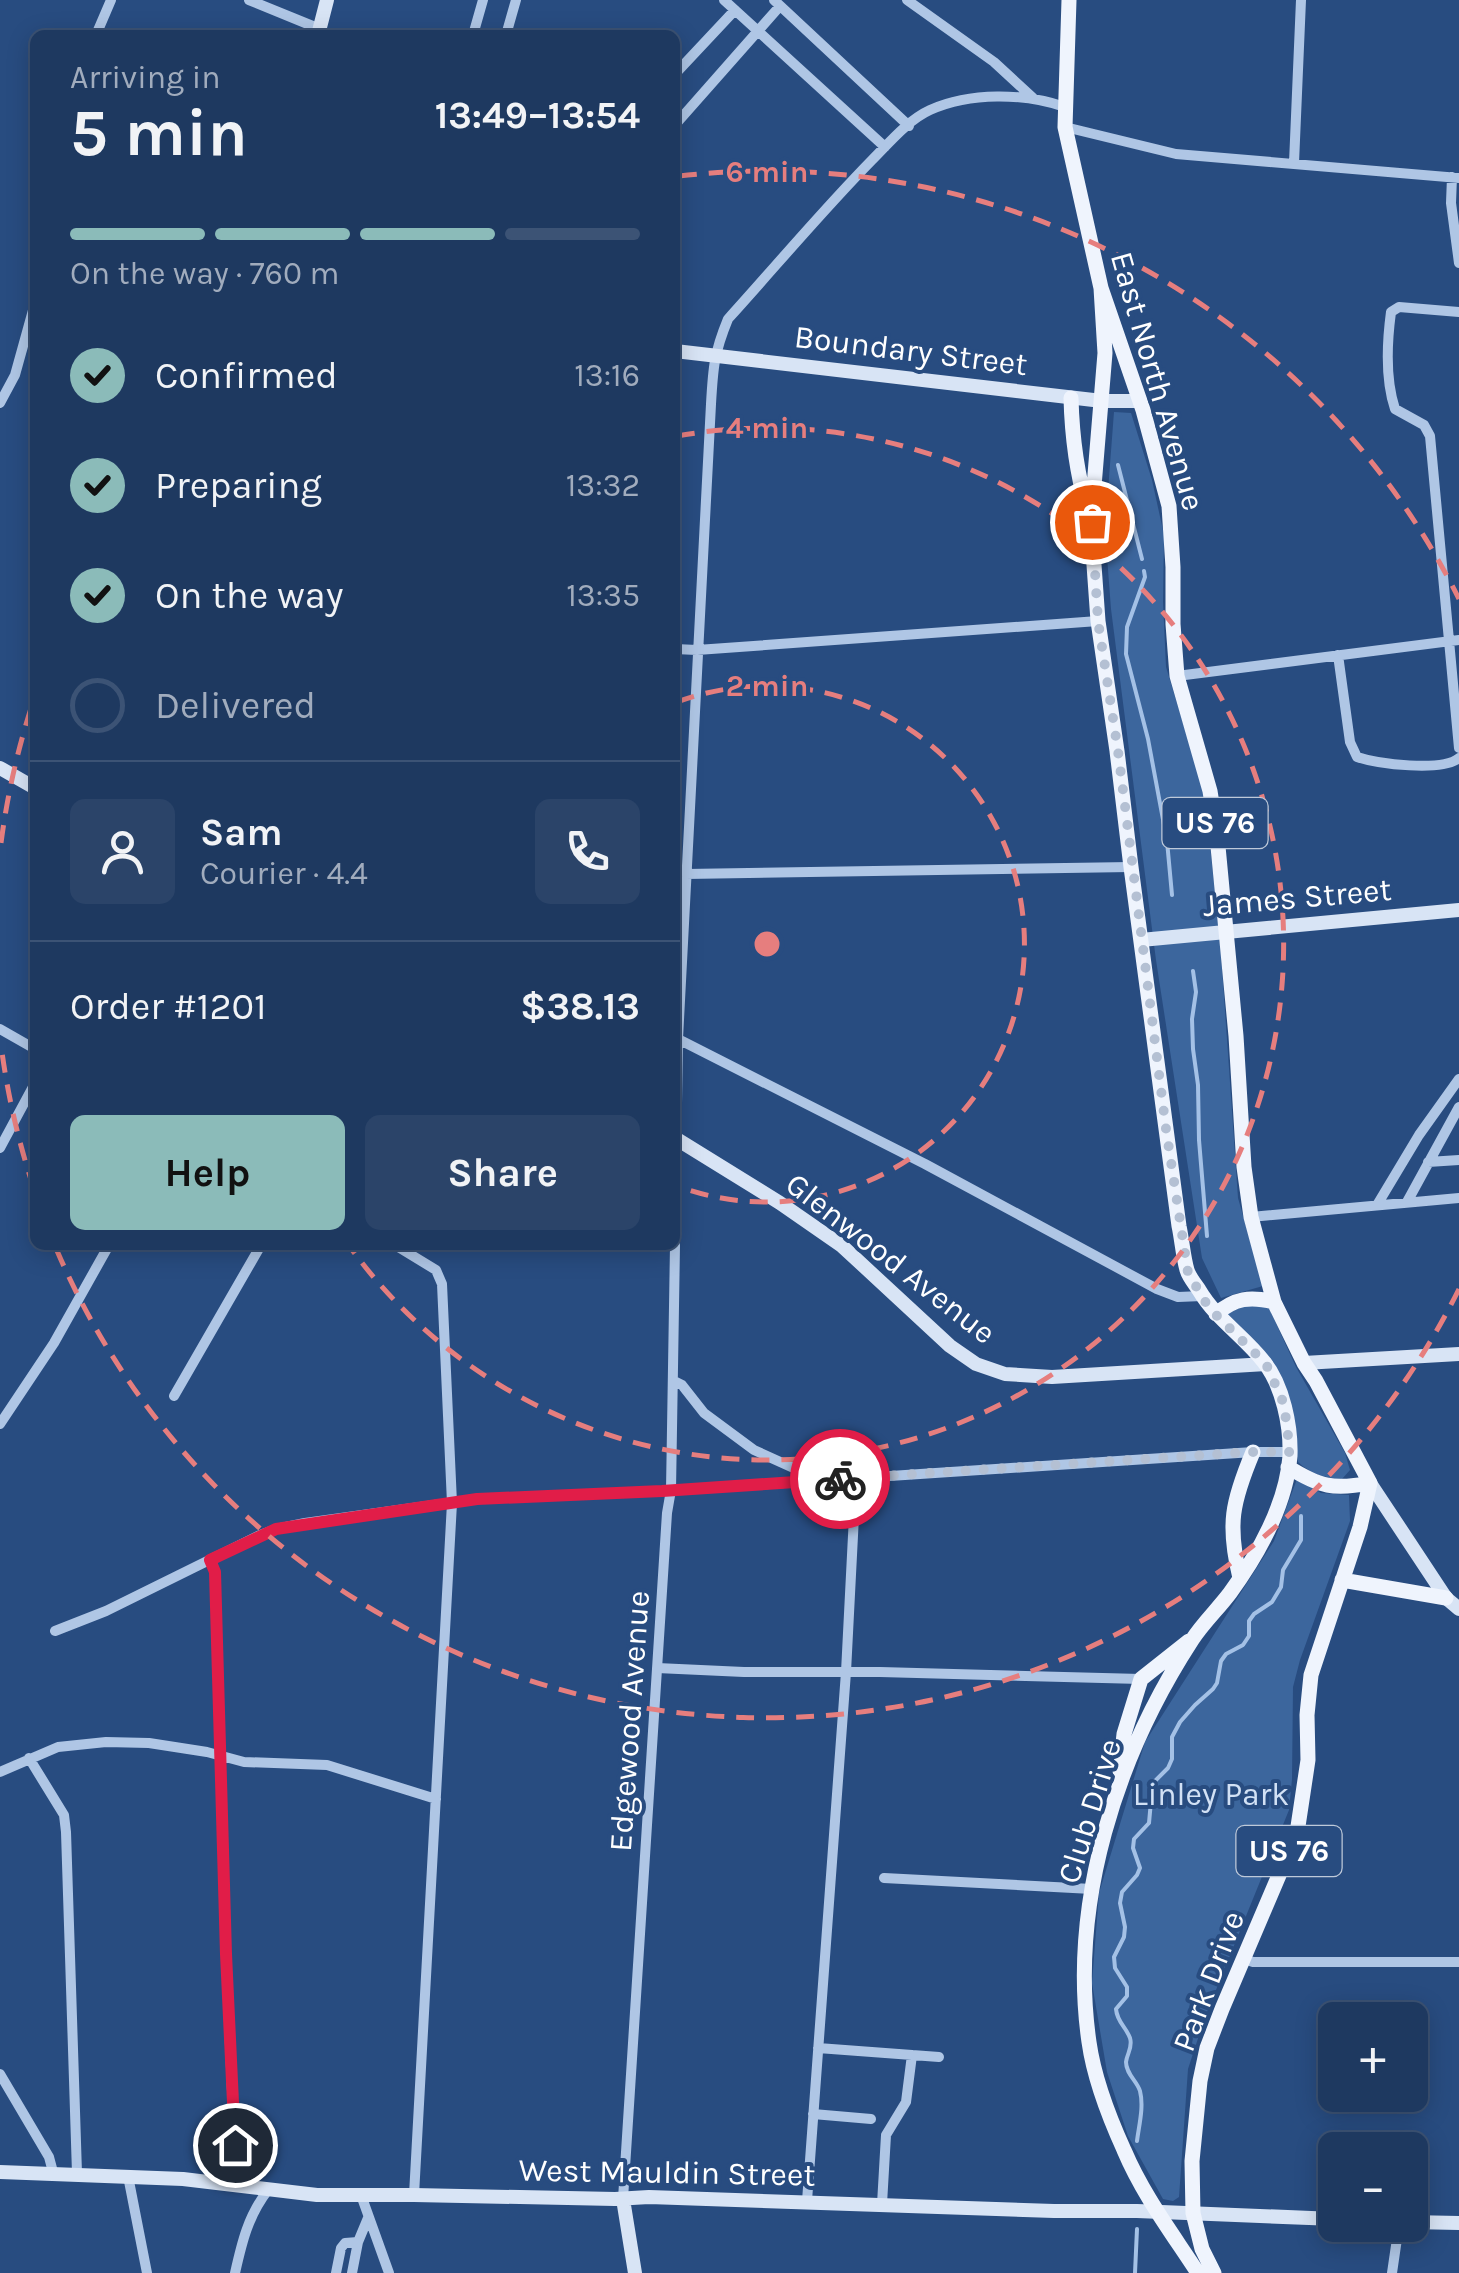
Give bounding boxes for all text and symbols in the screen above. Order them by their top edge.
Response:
text: Arriving in [70,59,221,96]
text: 13:49–13:54 [435,93,640,138]
text: 5 min [70,95,248,171]
text: 6 min [726,154,808,190]
street label: East North Avenue [1103,248,1212,515]
text: On the way · 760 m [70,255,339,292]
street label: Boundary Street [792,318,1030,383]
icon: check [70,348,125,403]
text: Confirmed [155,353,338,398]
text: 13:16 [574,357,640,394]
text: 4 min [726,410,808,446]
icon: check [70,458,125,513]
text: Preparing [155,463,322,508]
text: 13:32 [566,467,640,504]
pin [1050,480,1135,565]
icon: bag [1065,495,1120,550]
icon: check [70,568,125,623]
text: On the way [155,573,343,618]
text: 13:35 [566,577,640,614]
text: 2 min [726,668,808,704]
text: Delivered [155,683,316,728]
road number: US 76 [1162,798,1268,848]
button: person [70,799,175,904]
button: phone [535,799,640,904]
text: Sam [200,810,283,855]
text: Courier · 4.4 [200,855,368,892]
street label: James Street [1201,871,1393,924]
centre of rings [749,926,785,962]
text: Order #1201 [70,984,267,1029]
text: $38.13 [520,984,640,1029]
button: Help [70,1115,345,1230]
button: Share [365,1115,640,1230]
street label: Glenwood Avenue [779,1165,1003,1352]
courier [790,1429,890,1529]
icon: bike [813,1452,868,1507]
street label: Edgewood Avenue [602,1589,657,1853]
street label: Club Drive [1050,1734,1129,1888]
park label: Linley Park [1133,1776,1289,1813]
road number: US 76 [1236,1826,1342,1876]
street label: Park Drive [1165,1906,1252,2057]
map controls [1318,2002,1428,2242]
button: + [1318,2002,1428,2112]
pin [193,2103,278,2188]
icon: home [208,2118,263,2173]
button: − [1318,2132,1428,2242]
street label: West Mauldin Street [518,2151,816,2194]

